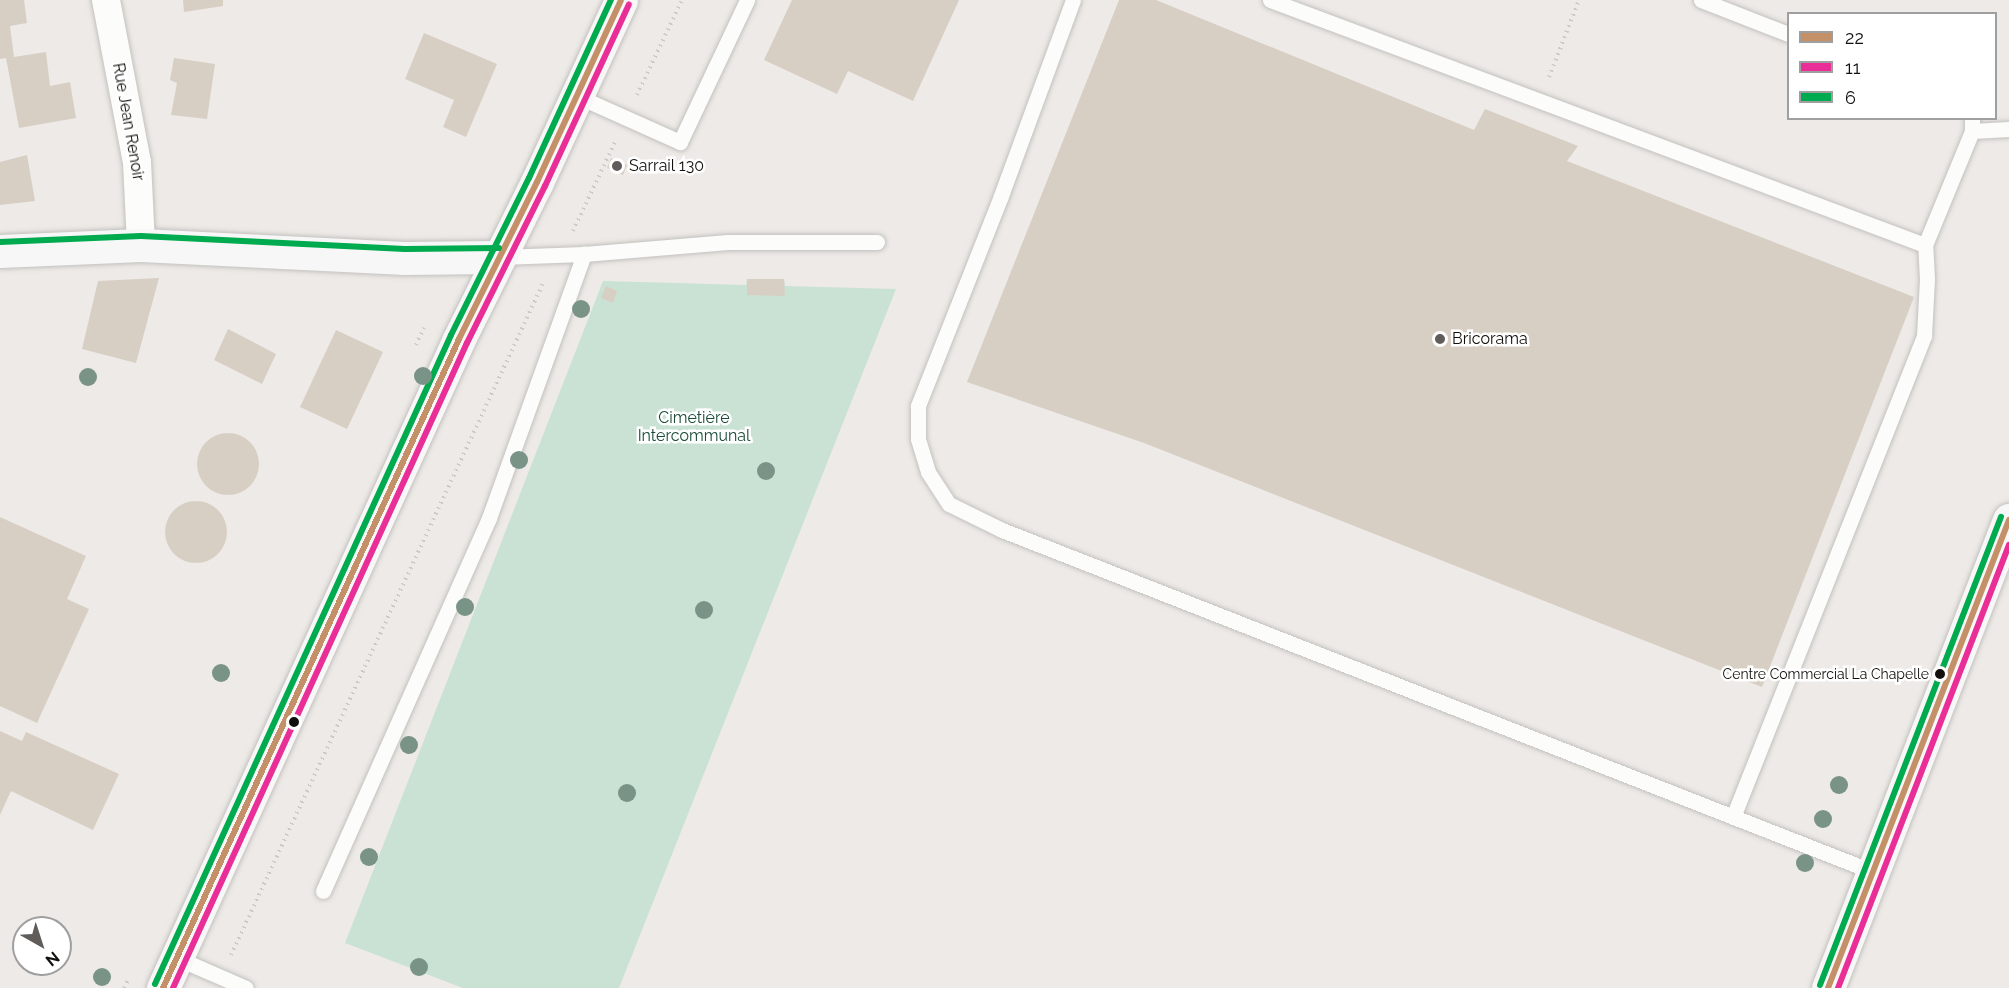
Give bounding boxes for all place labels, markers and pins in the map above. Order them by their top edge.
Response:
place label: Sarrail 130 [629,156,704,176]
marker: Sarrail 130 [610,159,624,173]
place label: Bricorama [1452,329,1528,349]
marker: Bricorama [1433,332,1447,346]
place label: Centre Commercial La Chapelle [1722,666,1929,682]
marker: Centre Commercial La Chapelle [1934,668,1946,680]
unlabelled marker [288,716,300,728]

